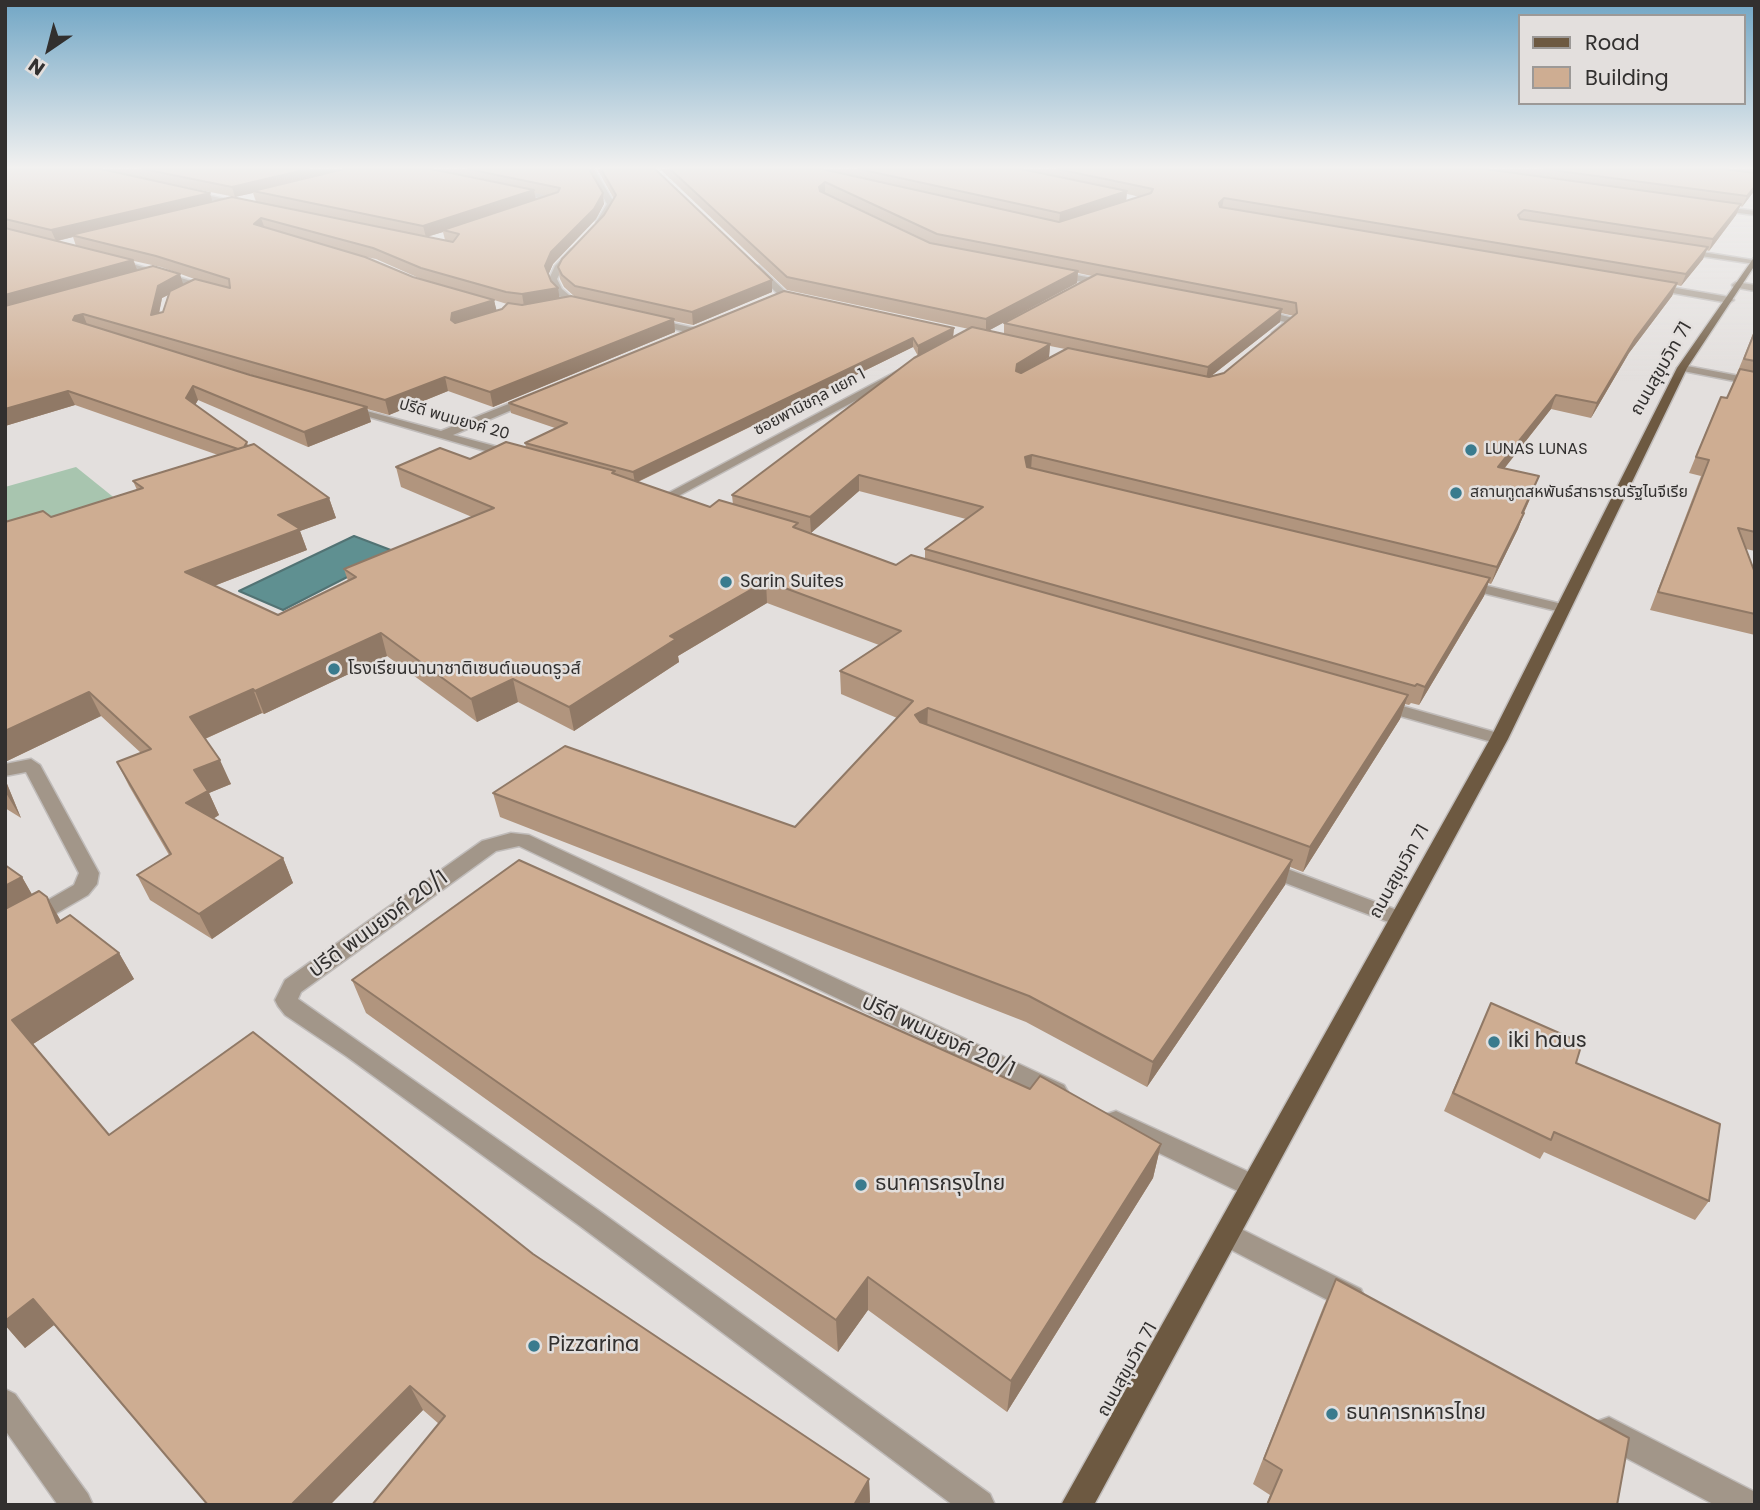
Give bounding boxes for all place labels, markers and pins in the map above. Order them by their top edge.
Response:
place label: LUNAS LUNAS [1485,440,1588,460]
marker: LUNAS LUNAS [1463,442,1479,458]
place label: สถานทูตสหพันธ์สาธารณรัฐไนจีเรีย [1470,483,1688,503]
marker: สถานทูตสหพันธ์สาธารณรัฐไนจีเรีย [1448,485,1464,501]
place label: Sarin Suites [740,571,844,593]
marker: Sarin Suites [718,574,734,590]
place label: โรงเรียนนานาชาติเซนต์แอนดรูวส์ [348,658,581,680]
marker: โรงเรียนนานาชาติเซนต์แอนดรูวส์ [326,661,342,677]
place label: iki haus [1508,1029,1587,1055]
marker: iki haus [1486,1034,1502,1050]
place label: ธนาคารกรุงไทย [875,1172,1005,1198]
marker: ธนาคารกรุงไทย [853,1177,869,1193]
place label: Pizzarina [548,1333,639,1359]
marker: Pizzarina [526,1338,542,1354]
place label: ธนาคารทหารไทย [1346,1401,1486,1427]
marker: ธนาคารทหารไทย [1324,1406,1340,1422]

